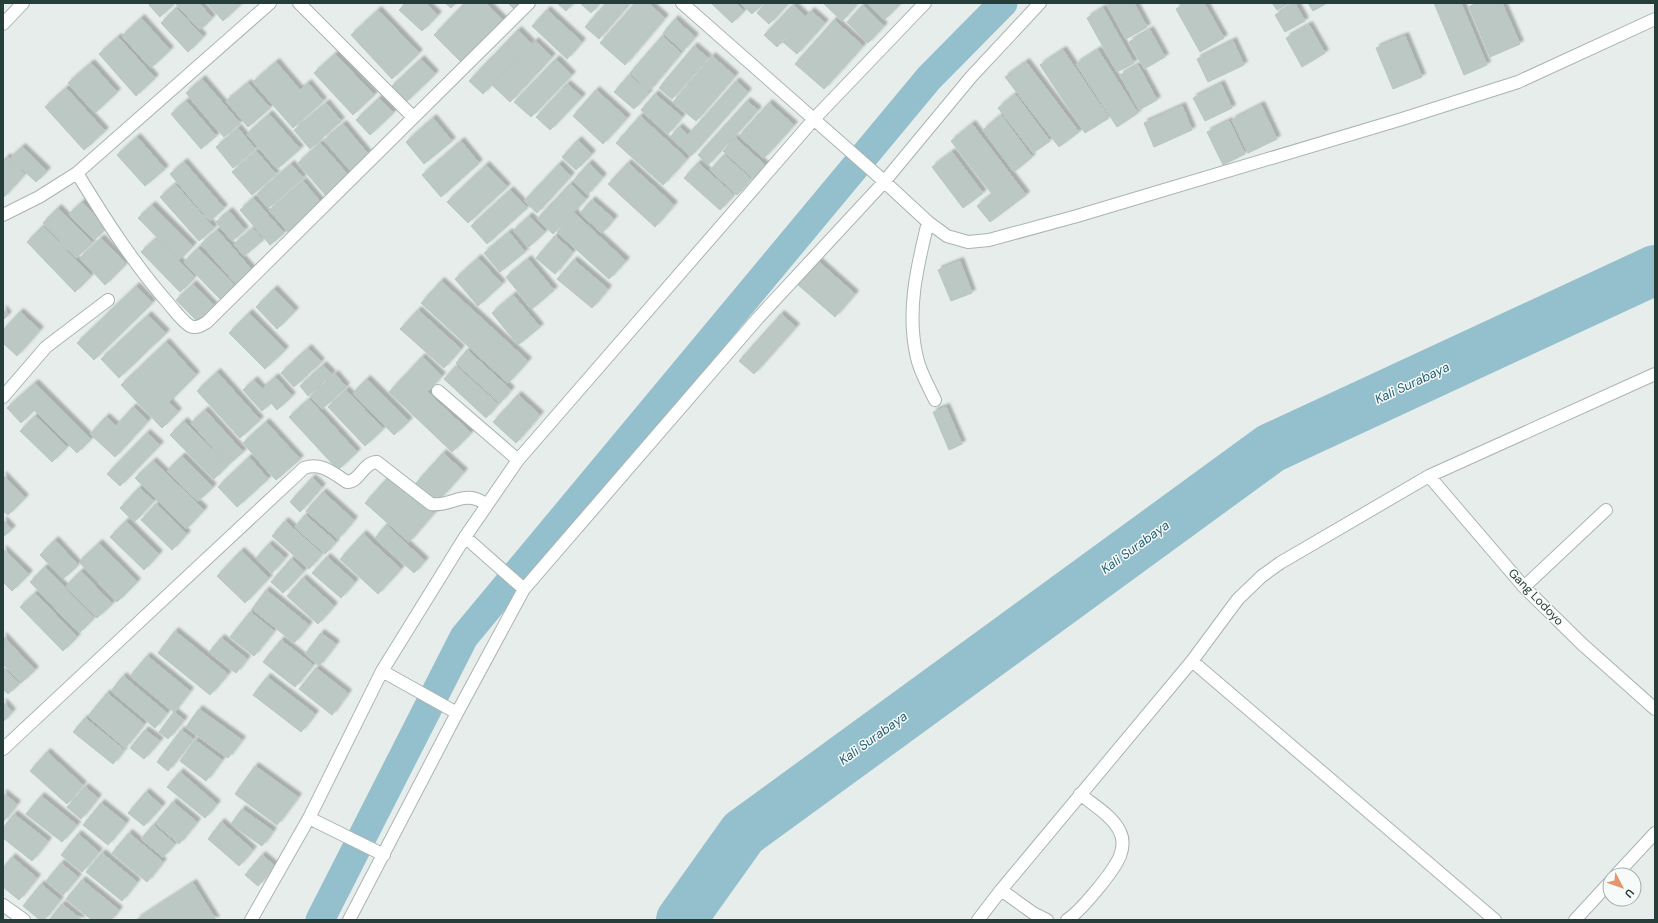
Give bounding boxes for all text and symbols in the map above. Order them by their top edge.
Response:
water label: Kali Surabaya [1372,358,1452,408]
water label: Kali Surabaya [1097,516,1173,578]
street label: Gang Lodoyo [1505,565,1567,629]
water label: Kali Surabaya [835,707,911,769]
north arrow [1602,867,1642,907]
text: U [1622,886,1637,901]

